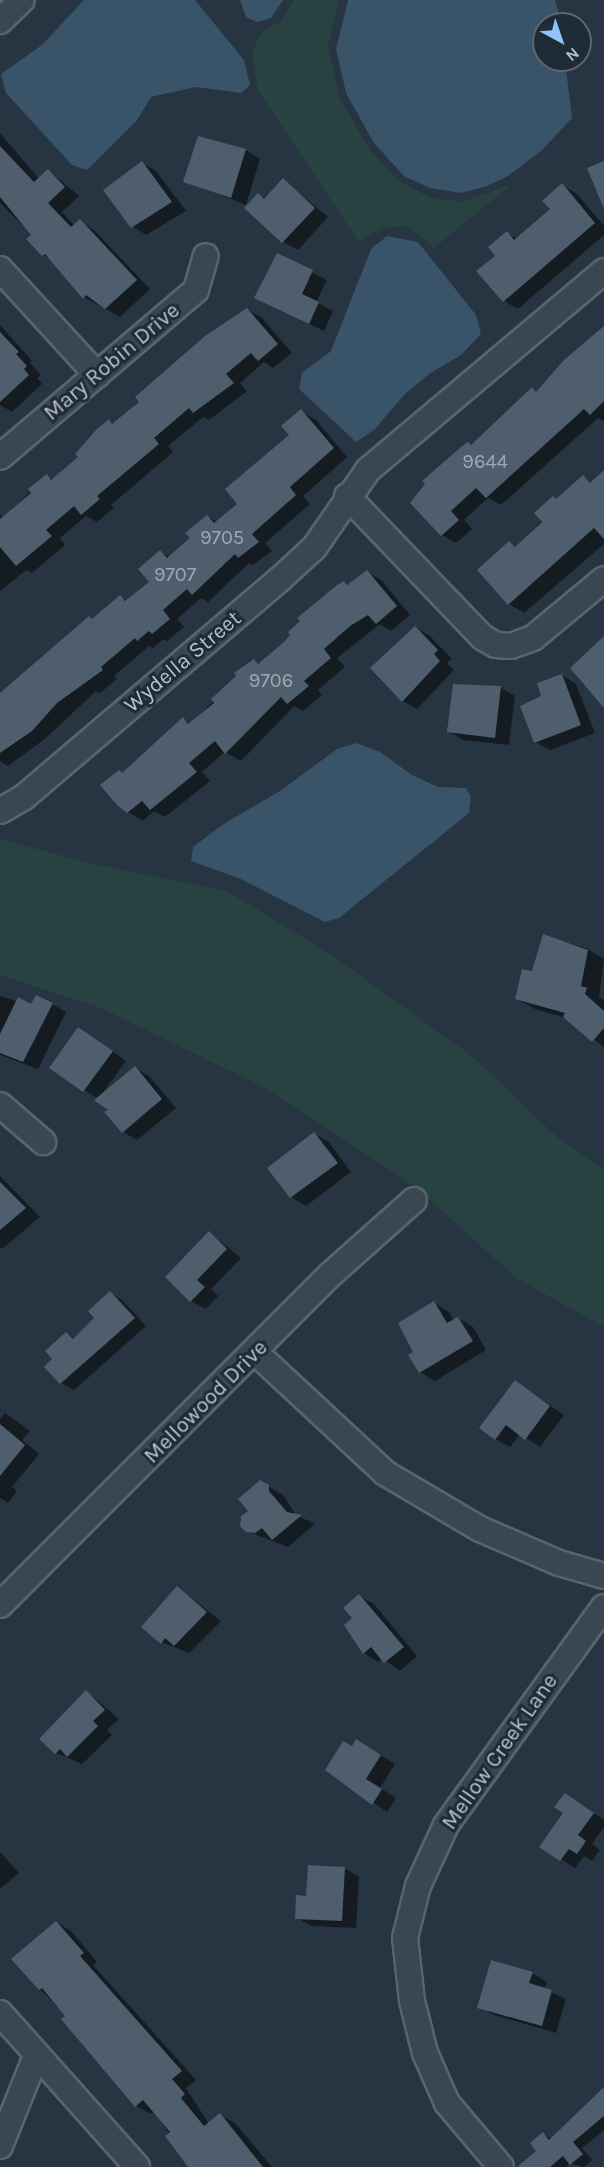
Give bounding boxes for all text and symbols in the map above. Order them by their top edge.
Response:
north arrow [532,12,592,72]
text: N [562,44,583,66]
street label: Mary Robin Drive [39,298,185,426]
house number: 9644 [462,449,508,473]
house number: 9705 [200,525,244,549]
house number: 9707 [154,562,196,586]
street label: Wydella Street [119,606,247,718]
house number: 9706 [249,668,293,692]
street label: Mellowood Drive [139,1335,273,1469]
street label: Mellow Creek Lane [436,1669,564,1835]

